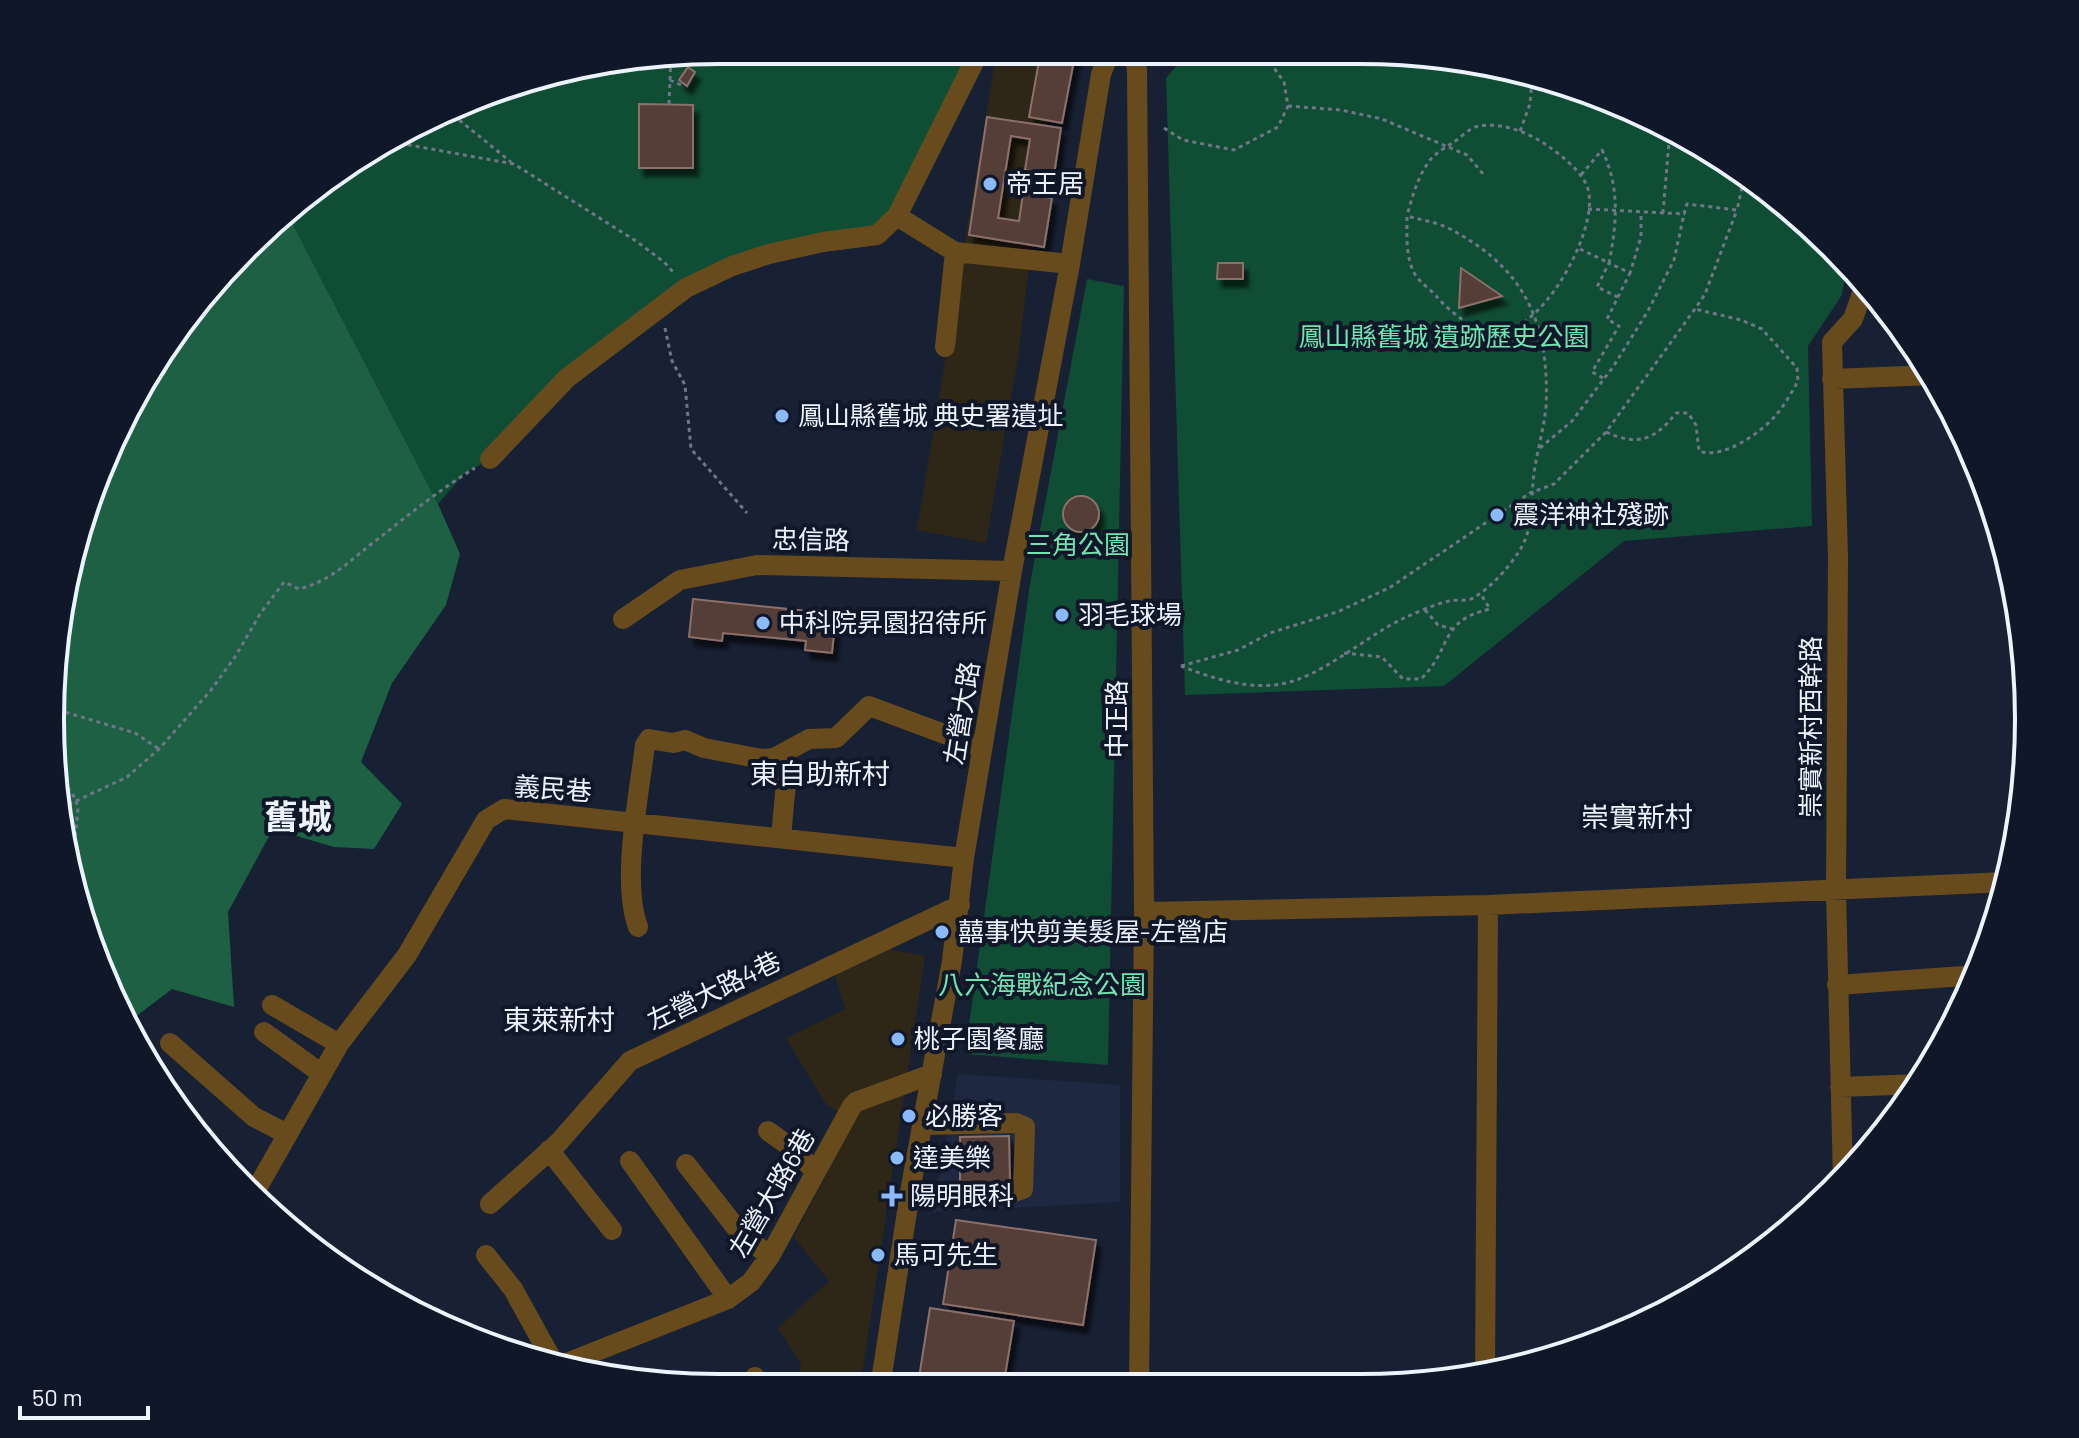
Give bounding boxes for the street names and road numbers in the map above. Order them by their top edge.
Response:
street label: 忠信路 [772,522,850,555]
street label: 崇實新村西幹路 [1794,636,1825,818]
street label: 左營大路 [937,659,984,767]
street label: 中正路 [1100,680,1131,758]
street label: 義民巷 [513,769,593,806]
street label: 左營大路4巷 [642,944,785,1035]
street label: 左營大路6巷 [721,1122,820,1262]

